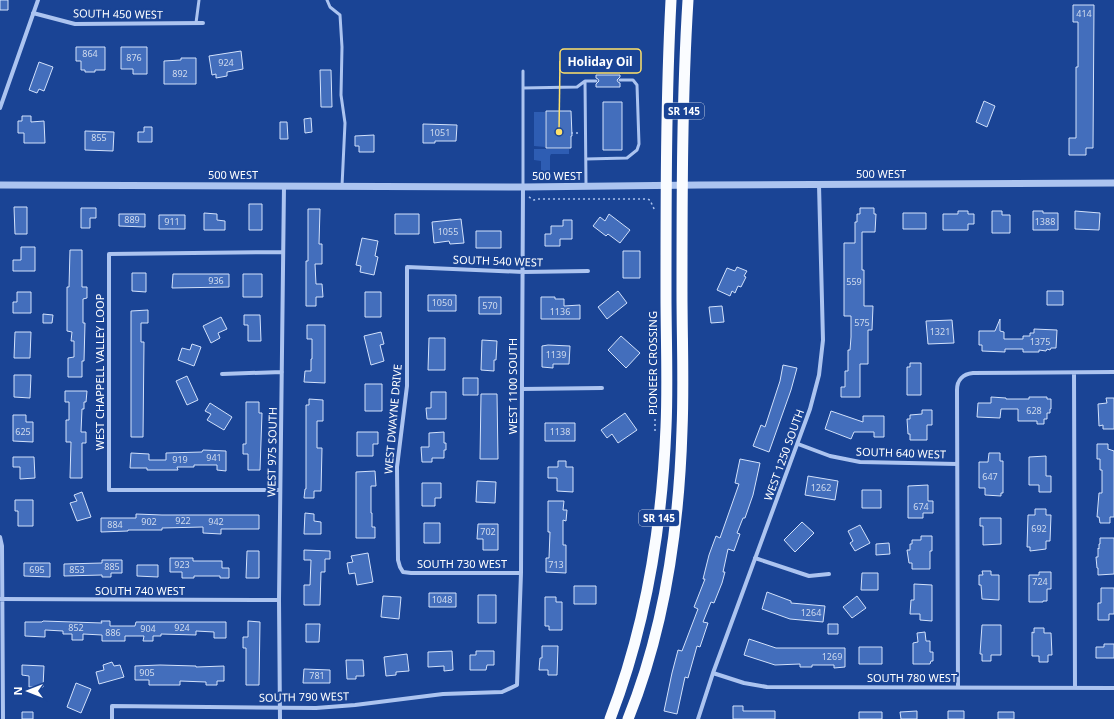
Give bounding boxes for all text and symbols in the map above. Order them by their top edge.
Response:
street label: SOUTH 450 WEST [73,5,163,22]
house number: 414 [1076,7,1092,20]
house number: 864 [82,47,98,60]
callout: Holiday Oil [560,49,641,73]
house number: 876 [126,51,142,64]
text: Holiday Oil [567,53,633,70]
house number: 924 [218,56,234,69]
house number: 892 [172,67,188,80]
road number: SR 145 [664,103,704,119]
house number: 1051 [430,126,450,139]
house number: 855 [91,131,107,144]
street label: 500 WEST [856,166,906,181]
street label: 500 WEST [208,167,258,182]
street label: 500 WEST [532,168,582,183]
house number: 889 [124,213,140,226]
house number: 911 [164,215,180,228]
house number: 1388 [1035,215,1055,228]
house number: 1055 [438,225,458,238]
street label: SOUTH 540 WEST [453,251,543,270]
house number: 936 [208,274,224,287]
house number: 559 [846,275,862,288]
street label: WEST CHAPPELL VALLEY LOOP [92,293,107,450]
house number: 1050 [432,296,452,309]
house number: 570 [482,299,498,312]
house number: 1136 [550,305,570,318]
street label: PIONEER CROSSING [645,311,660,415]
house number: 575 [854,316,870,329]
house number: 1321 [930,325,950,338]
house number: 1375 [1030,335,1050,348]
street label: WEST 1100 SOUTH [505,338,520,434]
house number: 1139 [546,348,566,361]
street label: WEST DWAYNE DRIVE [380,363,405,475]
house number: 628 [1026,404,1042,417]
street label: WEST 975 SOUTH [263,407,280,497]
street label: WEST 1250 SOUTH [760,407,807,503]
house number: 625 [15,425,31,438]
house number: 1138 [550,425,570,438]
street label: SOUTH 640 WEST [856,443,946,462]
house number: 941 [206,451,222,464]
house number: 919 [172,453,188,466]
house number: 647 [982,470,998,483]
house number: 1262 [811,481,831,494]
house number: 674 [913,500,929,513]
road number: SR 145 [639,510,679,526]
house number: 922 [175,514,191,527]
house number: 902 [141,515,157,528]
house number: 942 [208,515,224,528]
house number: 884 [107,518,123,531]
house number: 692 [1031,522,1047,535]
house number: 702 [480,525,496,538]
street label: SOUTH 730 WEST [417,556,507,571]
house number: 923 [174,558,190,571]
house number: 713 [548,558,564,571]
house number: 885 [104,560,120,573]
house number: 695 [29,563,45,576]
house number: 853 [69,563,85,576]
house number: 724 [1032,575,1048,588]
street label: SOUTH 740 WEST [95,583,185,598]
house number: 1048 [432,593,452,606]
house number: 1264 [801,606,821,619]
house number: 852 [68,621,84,634]
house number: 924 [174,621,190,634]
house number: 904 [140,622,156,635]
house number: 886 [105,626,121,639]
house number: 1269 [822,650,842,663]
house number: 905 [139,666,155,679]
house number: 781 [309,669,325,682]
street label: SOUTH 780 WEST [867,670,957,685]
north arrow [8,671,48,711]
text: N [10,687,25,695]
street label: SOUTH 790 WEST [259,688,349,705]

